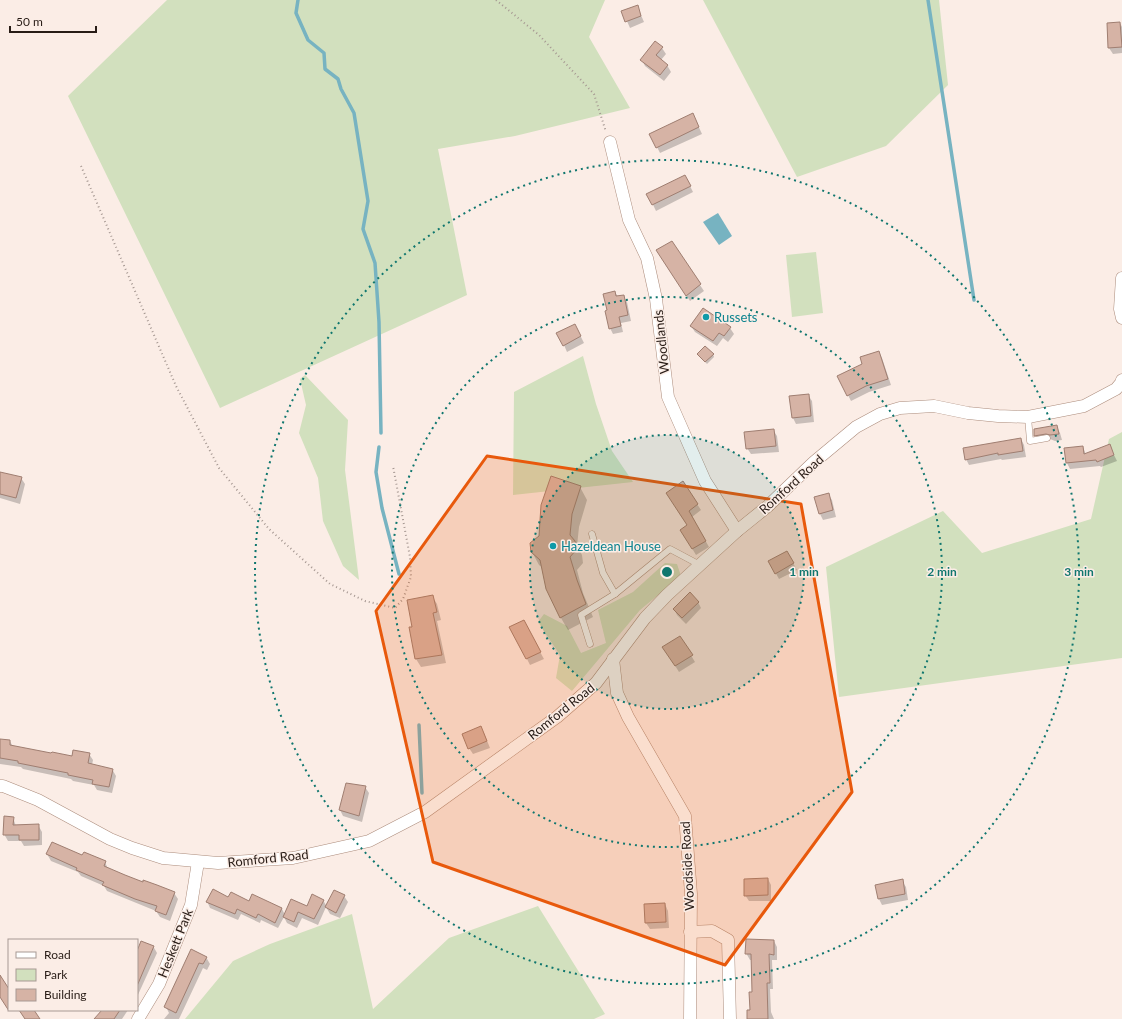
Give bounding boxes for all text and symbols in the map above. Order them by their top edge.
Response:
scale bar [10,8,96,34]
text: 50 m [16,14,43,29]
street label: Woodlands [650,309,672,375]
place label: Russets [714,309,758,325]
marker: Russets [701,312,711,322]
street label: Romford Road [755,451,827,517]
place label: Hazeldean House [561,538,661,554]
marker: Hazeldean House [548,541,558,551]
text: 1 min [789,564,819,579]
text: 2 min [927,564,957,579]
text: 3 min [1064,564,1094,579]
centre of rings [660,565,674,579]
street label: Romford Road [524,679,598,743]
street label: Woodside Road [677,821,697,911]
street label: Romford Road [227,846,309,870]
street label: Heskett Park [154,906,196,980]
legend [8,939,138,1011]
text: Road [44,947,71,962]
text: Park [44,967,68,982]
text: Building [44,987,87,1002]

